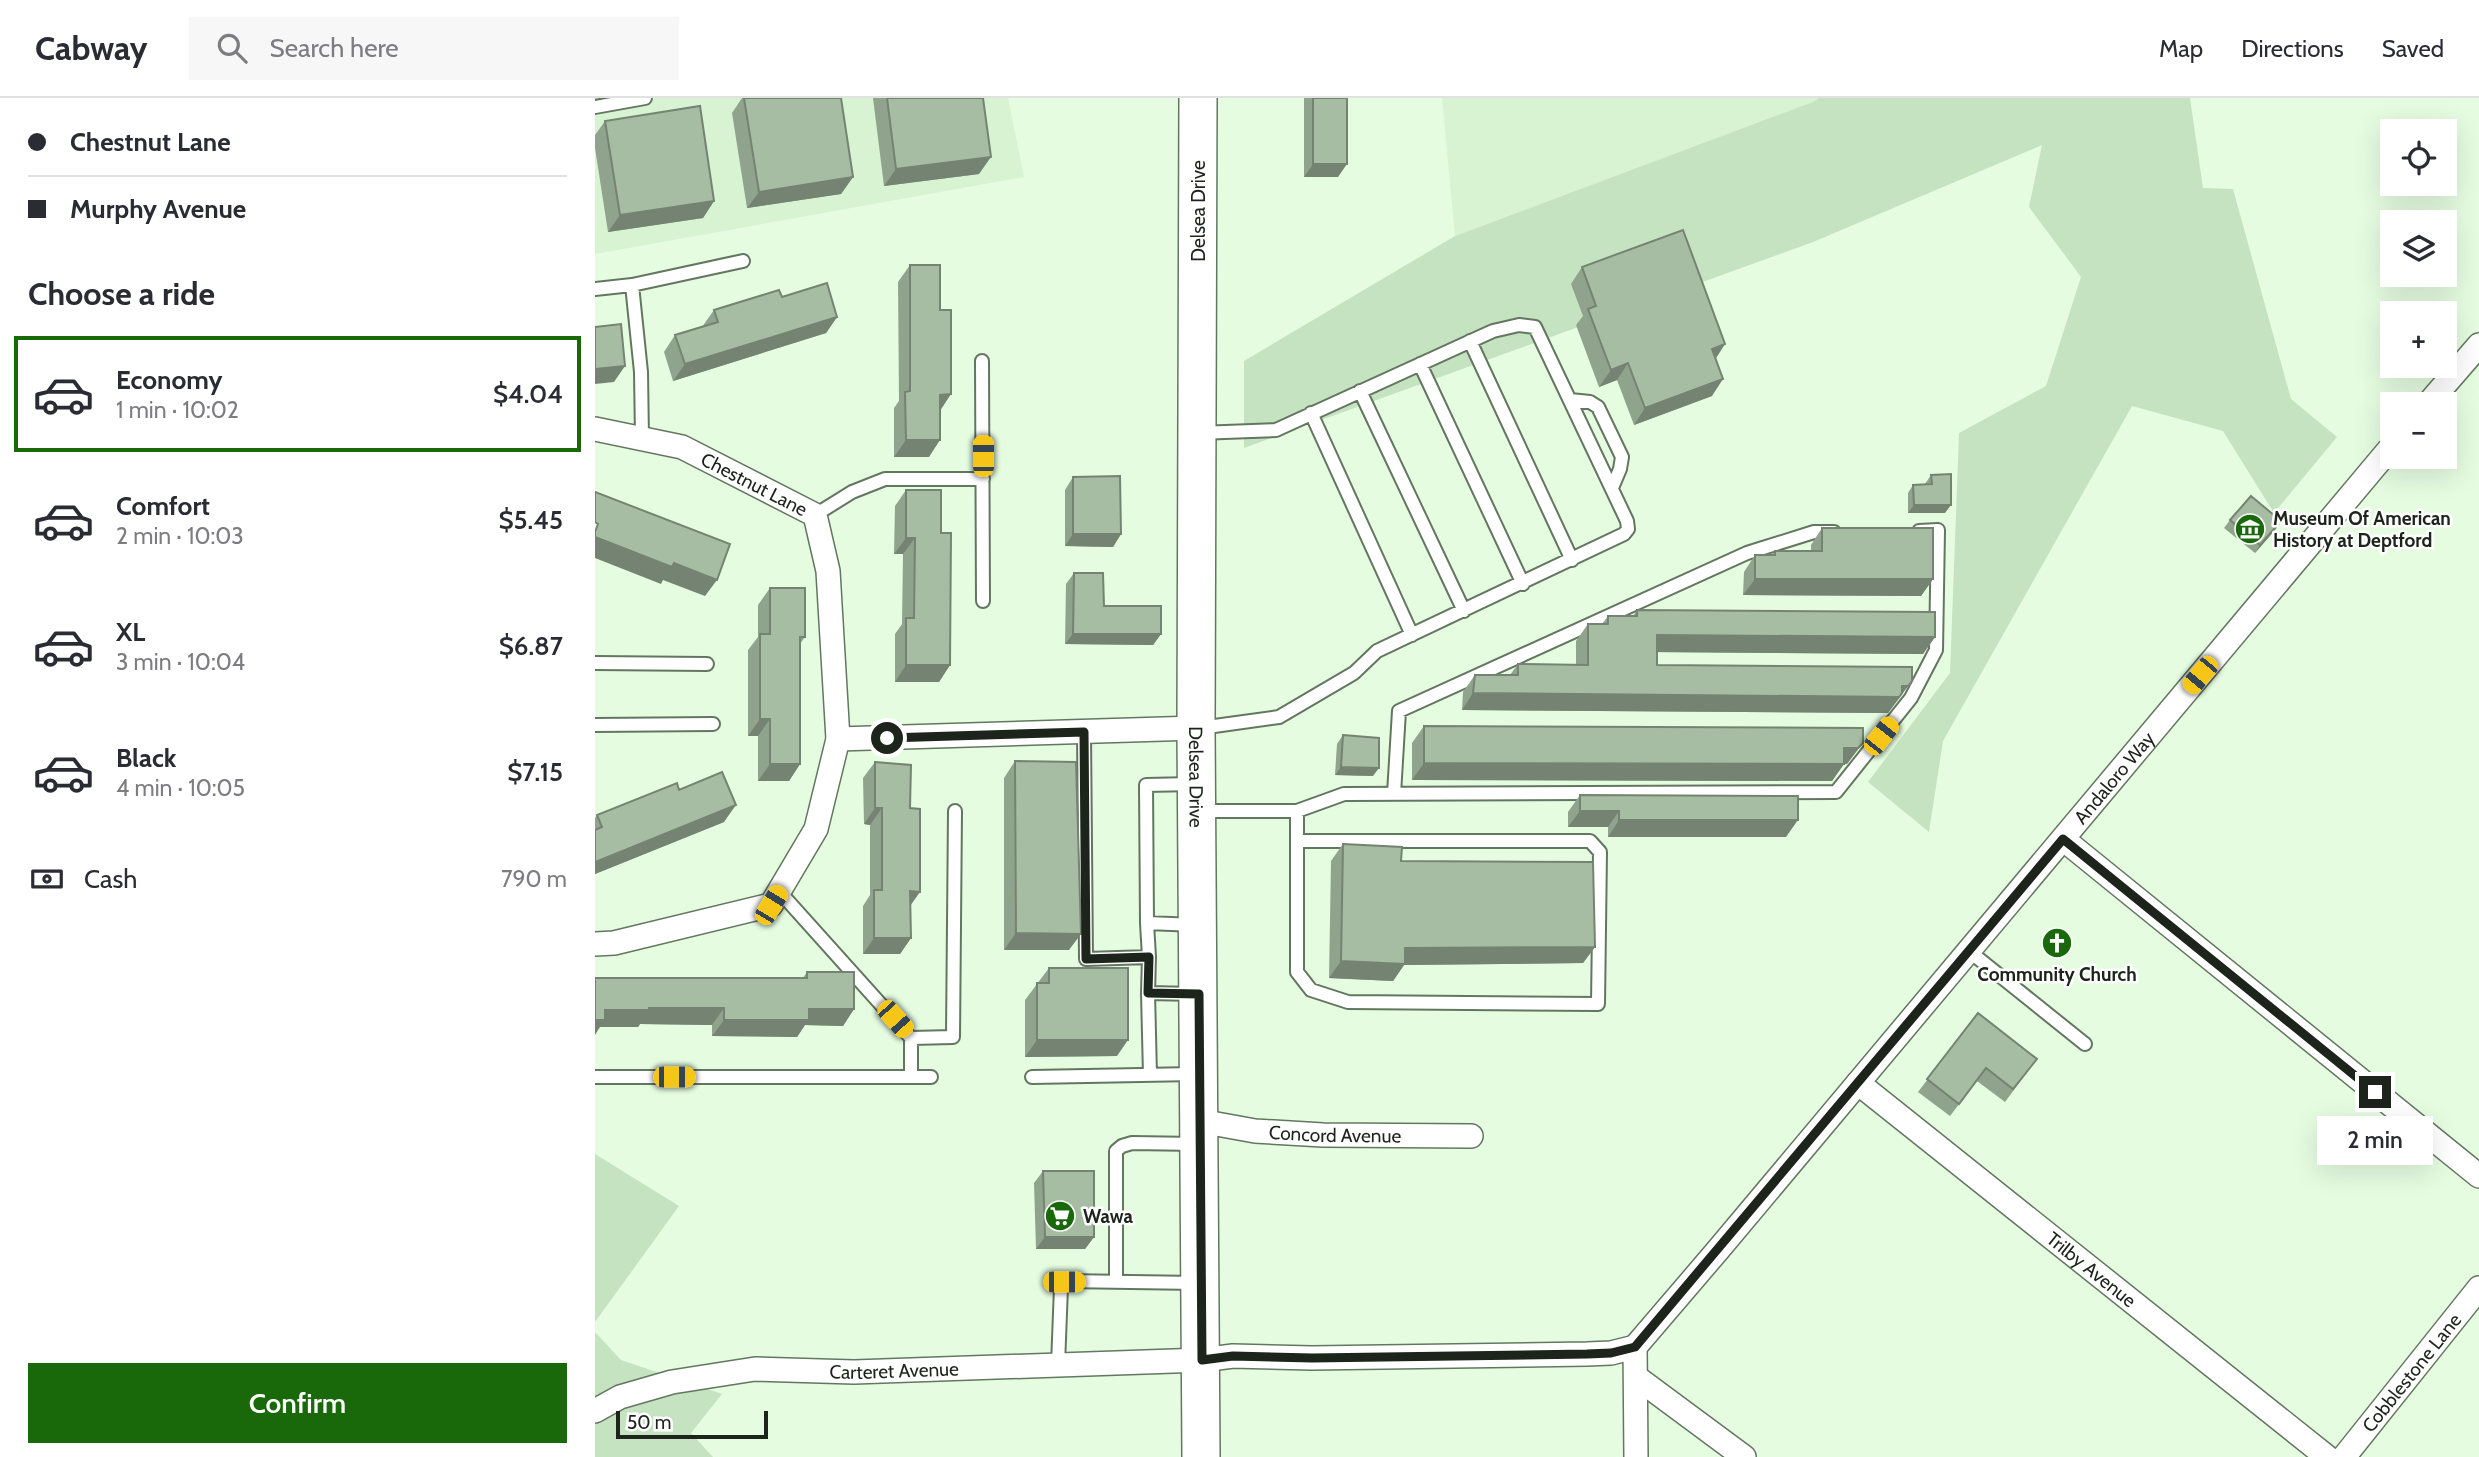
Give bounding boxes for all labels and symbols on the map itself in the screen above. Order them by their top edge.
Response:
street label: Delsea Drive [1187,160,1210,262]
car [973,435,994,477]
street label: Chestnut Lane [697,448,811,521]
place label: Museum Of American History at Deptford [2273,507,2451,552]
museum icon: Museum Of American History at Deptford [2233,512,2267,546]
car [2179,652,2222,698]
car [1860,713,1903,759]
route start [871,722,903,754]
street label: Delsea Drive [1184,726,1208,828]
street label: Andaloro Way [2069,727,2160,829]
car [752,882,791,928]
church icon: Community Church [2040,926,2074,960]
place label: Community Church [1977,963,2137,986]
car [874,996,917,1042]
car [654,1067,696,1088]
route end [2359,1076,2391,1108]
callout: 2 min [2317,1116,2433,1166]
street label: Concord Avenue [1268,1121,1402,1148]
supermarket icon: Wawa [1043,1199,1077,1233]
place label: Wawa [1083,1205,1134,1228]
street label: Trilby Avenue [2042,1227,2141,1312]
car [1044,1272,1086,1293]
street label: Cobblestone Lane [2357,1309,2466,1437]
street label: Carteret Avenue [829,1357,959,1384]
scale bar [616,1408,768,1440]

